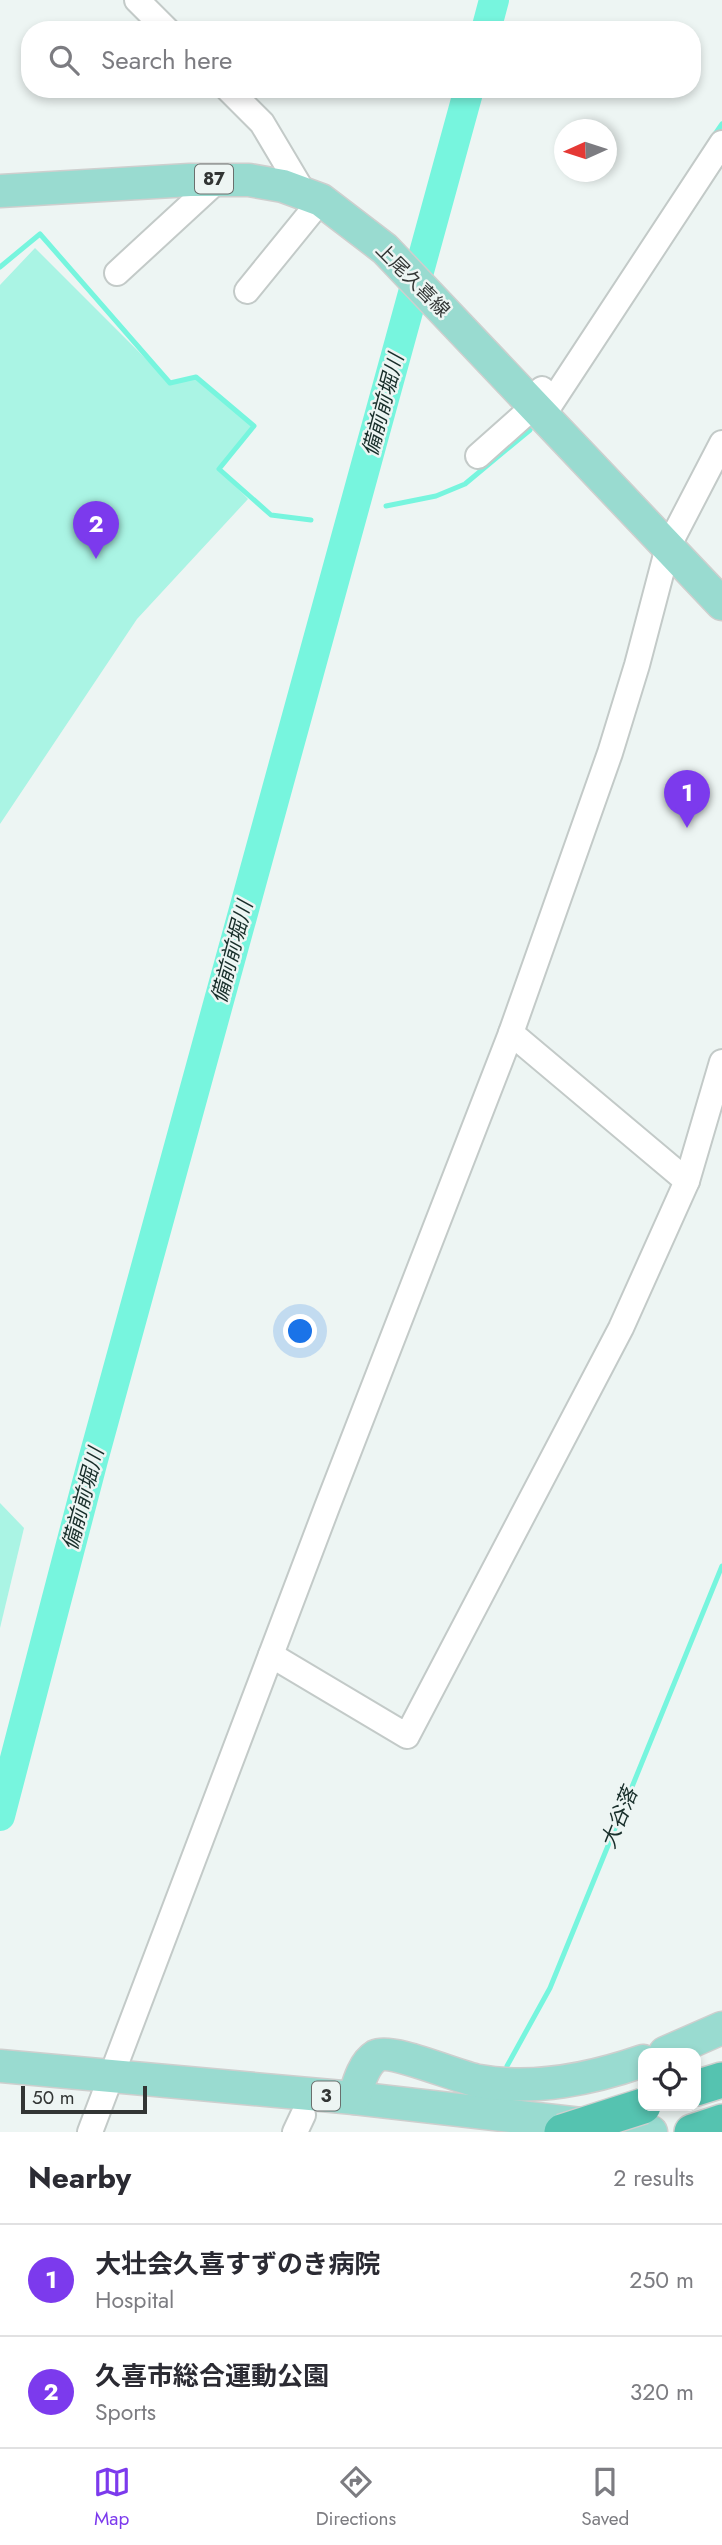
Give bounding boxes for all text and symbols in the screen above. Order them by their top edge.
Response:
search box [21,21,701,98]
icon: search [45,41,83,79]
text: Search here [101,41,233,79]
north arrow [554,119,617,182]
road number: 87 [195,164,233,194]
street label: 上尾久喜線 [370,237,456,323]
water label: 備前前堀川 [355,348,412,460]
pin: 2 [73,501,119,559]
pin: 1 [664,770,710,828]
water label: 備前前堀川 [204,895,261,1007]
your location [283,1314,317,1348]
water label: 備前前堀川 [55,1442,112,1554]
water label: 大谷落 [593,1780,646,1853]
map controls [638,2048,701,2111]
button: locate [638,2048,701,2111]
road number: 3 [312,2082,340,2110]
scale bar [21,2083,147,2115]
text: 50 m [32,2084,75,2111]
text: Nearby [28,2156,131,2199]
text: 2 results [613,2161,694,2195]
text: 大壮会久喜すずのき病院 [95,2245,380,2283]
text: 1 [45,2263,57,2297]
text: 250 m [629,2263,694,2297]
text: Hospital [95,2283,174,2317]
text: 久喜市総合運動公園 [95,2357,329,2395]
text: 2 [43,2375,59,2409]
text: 320 m [630,2375,694,2409]
text: Sports [95,2395,156,2429]
tab: Map [93,2463,131,2532]
tab: Directions [316,2463,396,2532]
tab: Saved [581,2463,629,2532]

